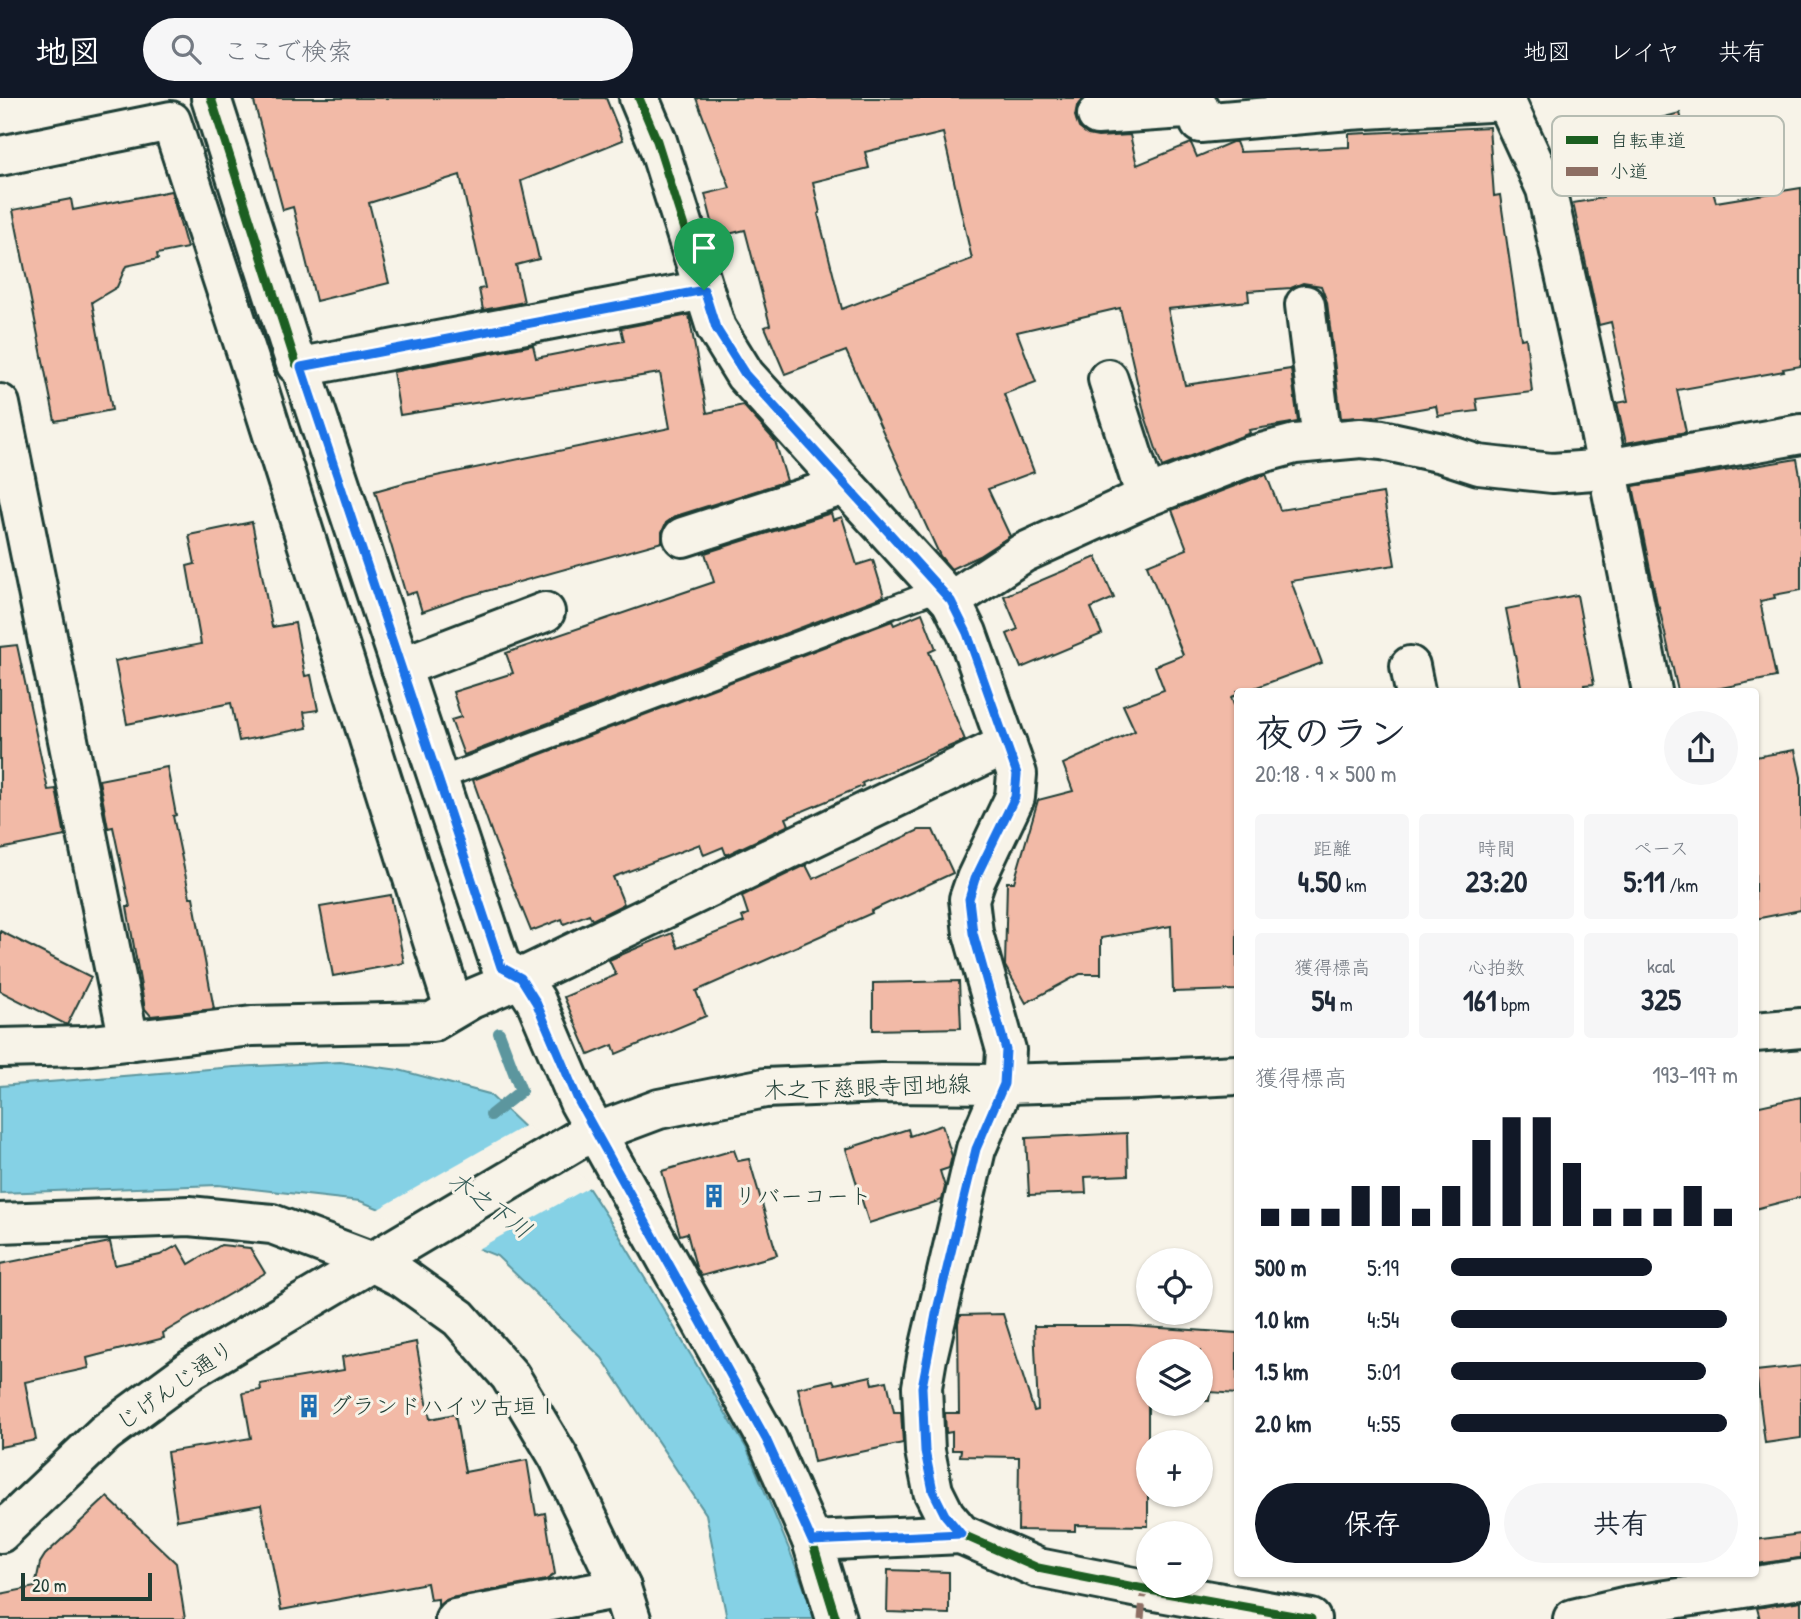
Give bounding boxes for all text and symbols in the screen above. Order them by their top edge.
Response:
search box [143,18,633,81]
text: 地図 [35,29,101,73]
icon: search [167,30,205,68]
text: ここで検索 [223,33,353,68]
text: 地図 [1523,35,1571,67]
text: レイヤ [1609,35,1680,67]
text: 共有 [1718,35,1766,67]
legend [1552,116,1784,196]
text: 自転車道 [1610,127,1686,153]
text: 小道 [1610,158,1648,184]
pin [674,218,734,290]
icon: arrive [685,229,723,267]
text: 夜のラン [1255,706,1407,758]
button: share [1664,711,1738,785]
text: 20:18 · 9 × 500 m [1255,758,1396,789]
text: 距離 [1313,835,1351,861]
text: 時間 [1477,835,1516,861]
text: ペース [1633,835,1689,861]
text: 4.50 [1298,861,1341,901]
text: 23:20 [1466,861,1527,901]
text: 5:11 [1623,861,1665,901]
text: km [1341,872,1367,898]
text: /km [1665,872,1698,898]
text: kcal [1647,953,1675,979]
text: 獲得標高 [1294,954,1370,980]
text: 心拍数 [1468,954,1525,980]
text: 325 [1641,979,1681,1019]
text: 54 [1312,980,1335,1020]
text: 161 [1463,980,1497,1020]
text: m [1335,991,1353,1017]
text: bpm [1497,991,1530,1017]
text: 193–197 m [1652,1059,1738,1090]
text: 獲得標高 [1255,1062,1347,1093]
street label: 木之下慈眼寺団地線 [763,1067,971,1106]
water label: 木之下川 [442,1163,539,1245]
place label: リバーコート [734,1180,872,1211]
building icon: リバーコート [700,1182,728,1210]
map controls [1136,1248,1213,1598]
button: locate [1136,1248,1213,1325]
text: 500 m [1255,1252,1306,1283]
text: 5:19 [1367,1252,1399,1283]
text: 1.0 km [1255,1304,1309,1335]
text: 4:54 [1367,1304,1399,1335]
street label: じげんじ通り [109,1332,240,1437]
button: layers [1136,1339,1213,1416]
text: 1.5 km [1255,1356,1308,1387]
text: 5:01 [1367,1356,1401,1387]
place label: グランドハイツ古垣Ⅰ [329,1390,559,1421]
building icon: グランドハイツ古垣Ⅰ [295,1392,323,1420]
text: 2.0 km [1255,1408,1311,1439]
text: 4:55 [1367,1408,1400,1439]
button: + [1136,1430,1213,1507]
button: 保存 [1255,1483,1490,1563]
button: 共有 [1504,1483,1738,1563]
button: − [1136,1521,1213,1598]
scale bar [21,1570,152,1602]
text: 20 m [32,1572,67,1598]

